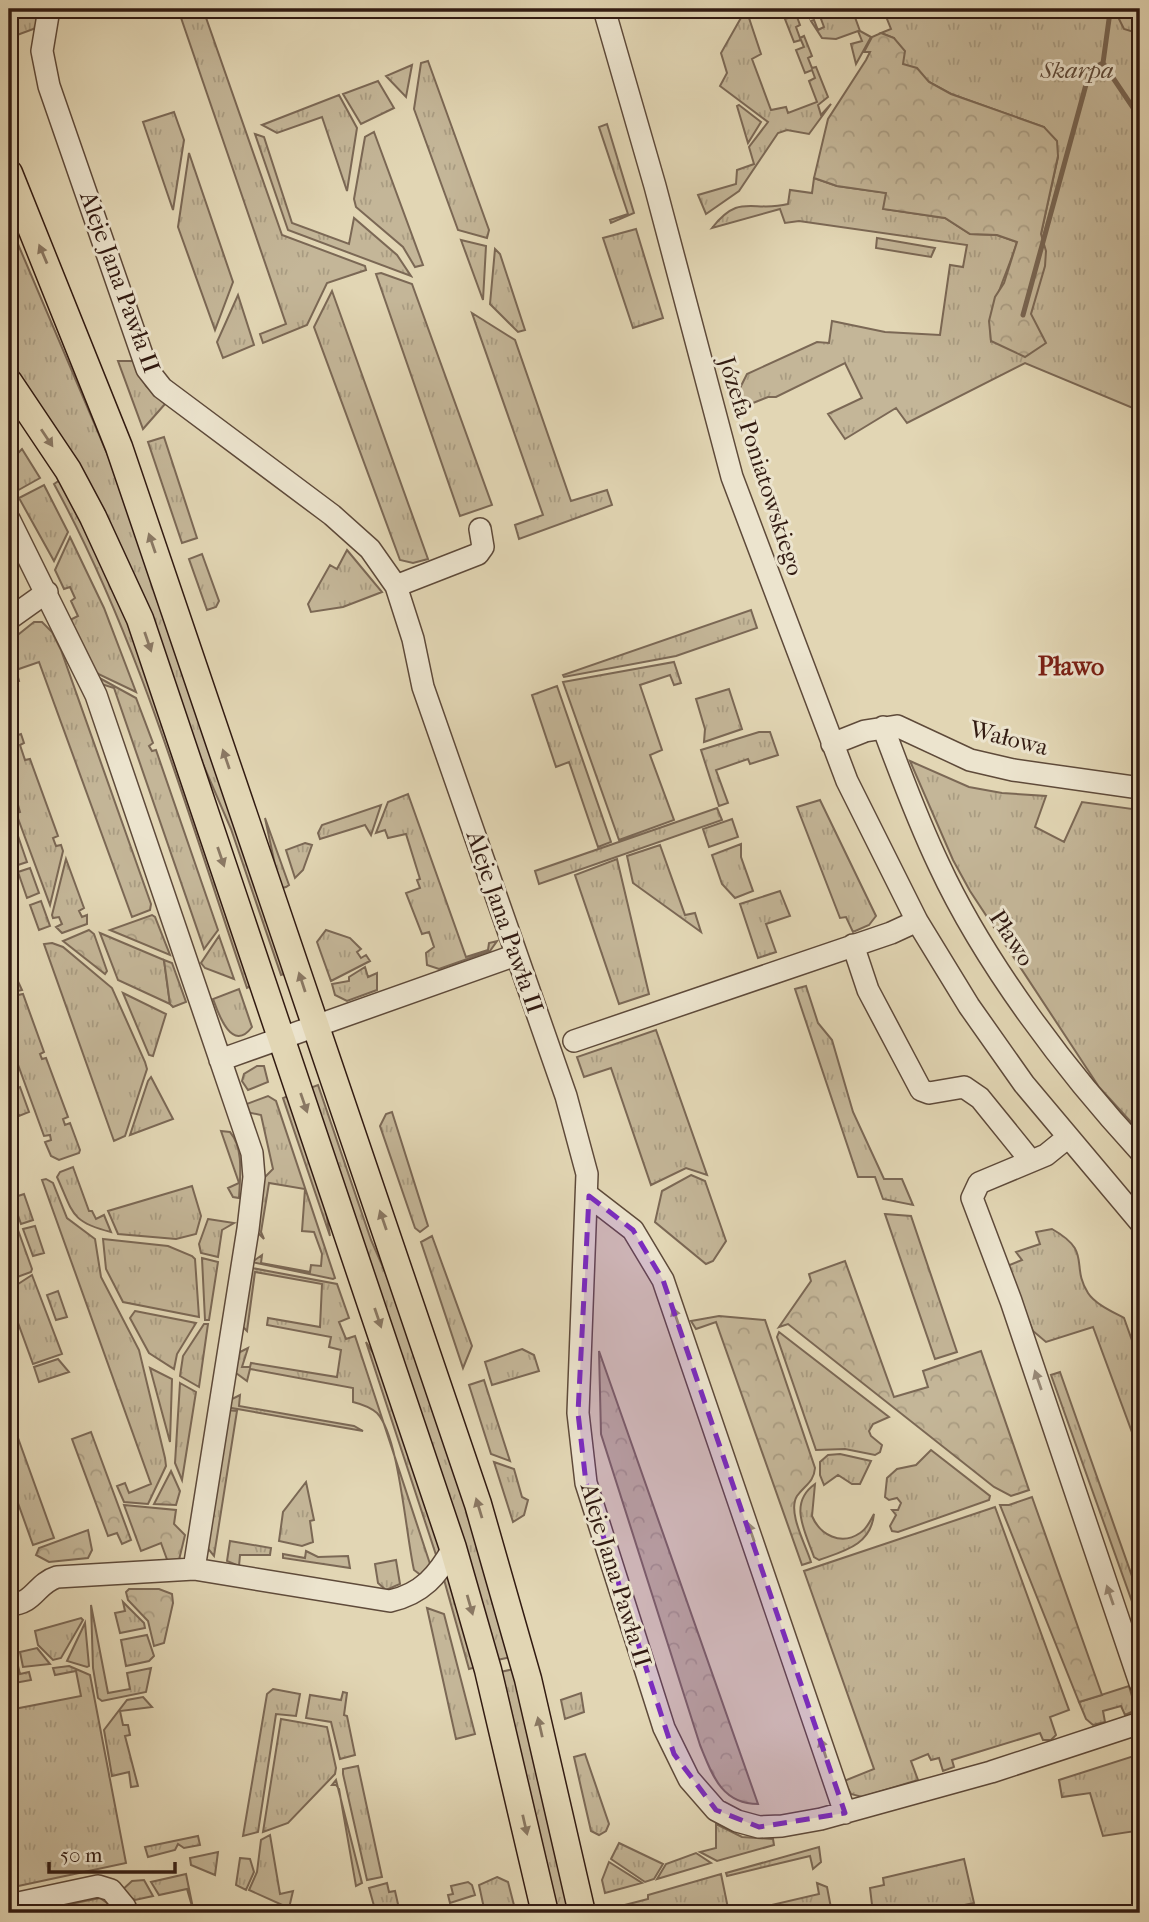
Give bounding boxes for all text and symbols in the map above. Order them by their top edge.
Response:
park label: Skarpa [1039,56,1114,84]
street label: Aleje Jana Pawła II [74,187,166,377]
one-way arrow [37,243,48,264]
street label: Józefa Poniatowskiego [712,351,810,579]
one-way arrow [41,428,54,448]
one-way arrow [146,533,157,554]
one-way arrow [143,631,154,652]
district label: Pławo [1038,651,1104,682]
street label: Wałowa [966,715,1052,761]
one-way arrow [220,748,231,769]
street label: Aleje Jana Pawła II [460,826,549,1017]
one-way arrow [216,847,227,868]
street label: Pławo [984,905,1040,971]
one-way arrow [297,972,307,993]
one-way arrow [299,1092,310,1113]
one-way arrow [377,1210,388,1231]
one-way arrow [670,1307,681,1328]
one-way arrow [373,1308,384,1329]
one-way arrow [1032,1369,1042,1390]
street label: Aleje Jana Pawła II [574,1479,657,1670]
one-way arrow [474,1497,484,1518]
one-way arrow [745,1522,756,1543]
one-way arrow [1104,1584,1115,1605]
one-way arrow [465,1595,475,1616]
one-way arrow [534,1716,545,1738]
one-way arrow [817,1737,828,1758]
one-way arrow [520,1815,531,1837]
scale bar [49,1831,175,1875]
text: 50 m [60,1843,103,1867]

